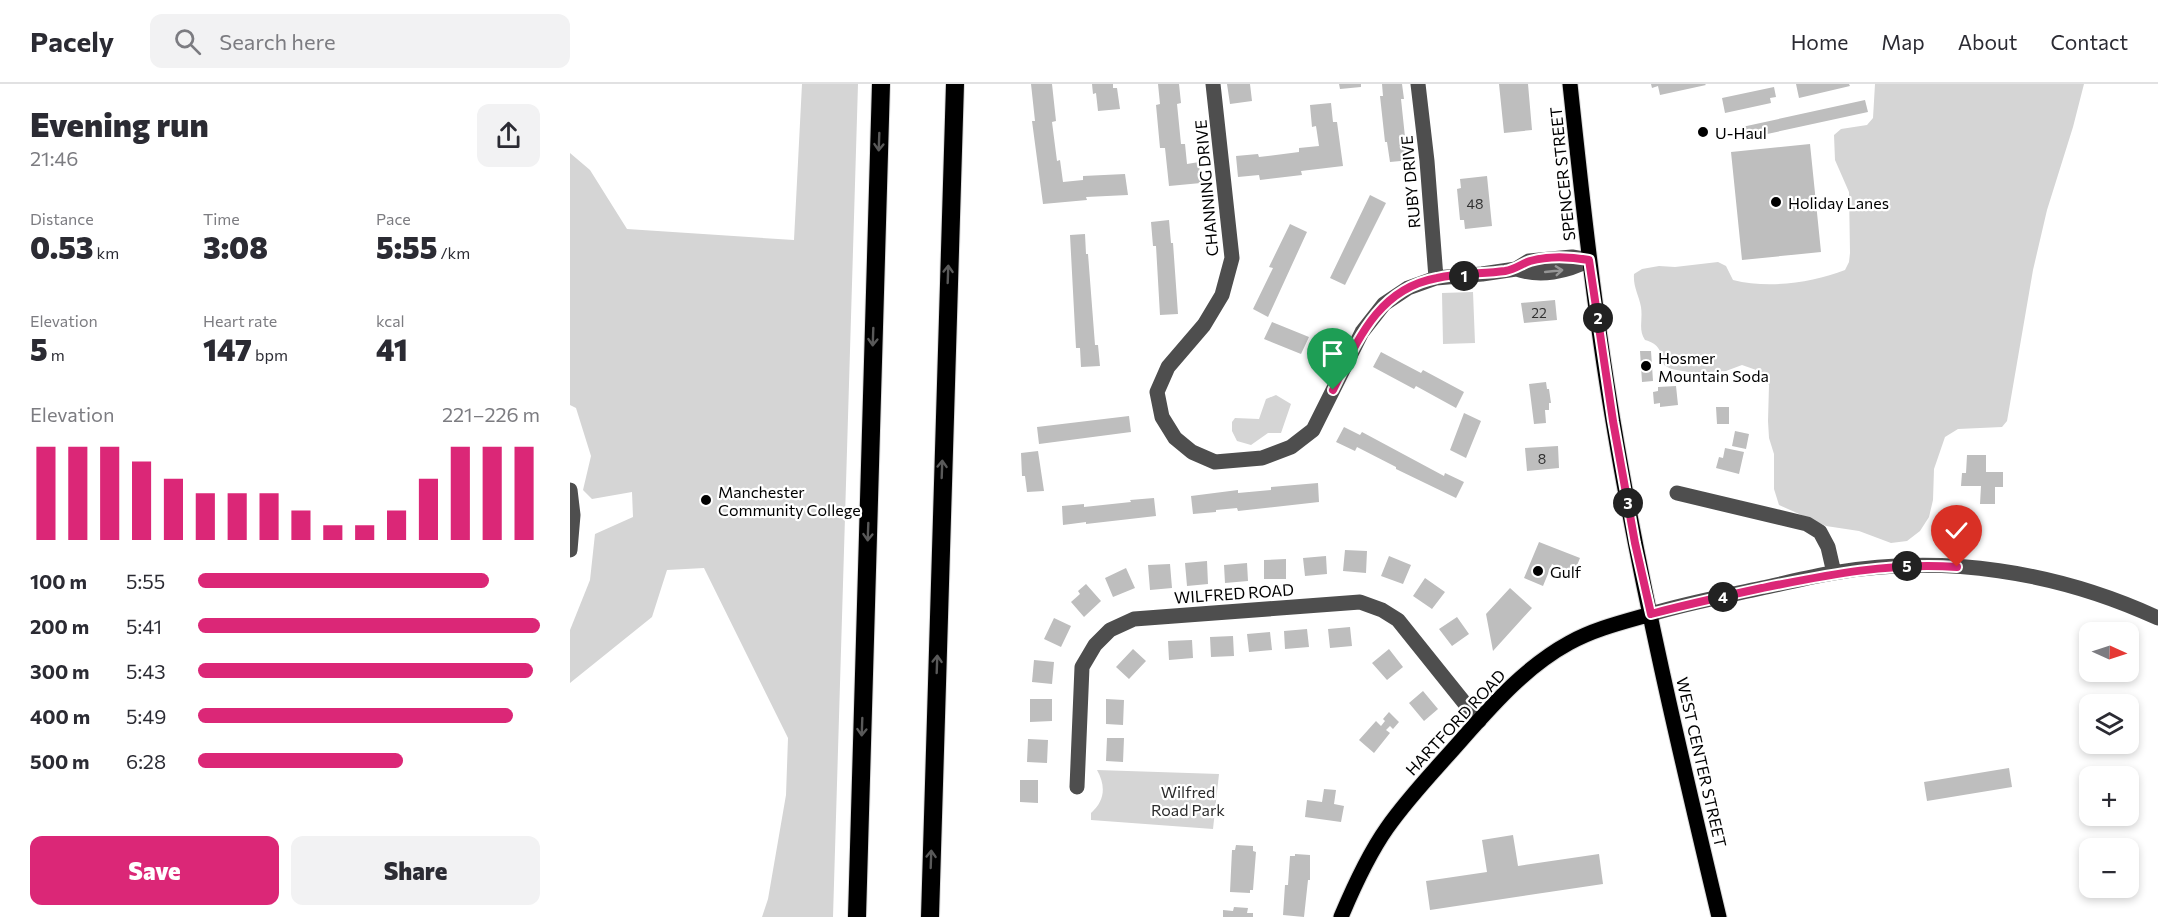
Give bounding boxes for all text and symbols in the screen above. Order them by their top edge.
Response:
search box [150,14,570,68]
text: Pacely [30,24,114,58]
icon: search [171,25,204,58]
text: Search here [219,28,336,55]
text: Home [1791,29,1848,54]
text: Map [1881,29,1925,54]
text: About [1958,29,2017,54]
text: Contact [2050,29,2128,54]
text: Evening run [30,103,209,144]
button: share [477,104,540,167]
street label: SPENCER STREET [1546,106,1578,242]
street label: CHANNING DRIVE [1191,119,1221,257]
place label: U-Haul [1715,123,1767,142]
marker: U-Haul [1696,125,1710,139]
one-way arrow [873,132,885,152]
street label: RUBY DRIVE [1396,135,1424,229]
text: 21:46 [30,146,79,170]
place label: Holiday Lanes [1788,193,1889,212]
house number: 48 [1467,195,1483,212]
marker: Holiday Lanes [1769,195,1783,209]
text: Distance [30,209,94,228]
text: Time [203,209,240,228]
text: Pace [376,209,411,228]
text: 0.53 [30,228,94,265]
text: 3:08 [203,228,268,265]
text: 5:55 [376,228,437,265]
text: km [94,243,119,262]
text: /km [437,243,470,262]
pin: 1 [1449,261,1479,291]
one-way arrow [943,264,954,284]
one-way arrow [1543,265,1563,276]
text: 1 [1460,266,1468,285]
pin: 2 [1583,303,1613,333]
house number: 22 [1531,304,1547,321]
text: 2 [1593,308,1603,327]
text: Elevation [30,311,98,330]
text: Heart rate [203,311,277,330]
text: kcal [376,311,405,330]
one-way arrow [868,327,879,347]
pin [1307,328,1358,390]
text: 5 [30,330,48,367]
text: 147 [203,330,252,367]
text: 41 [376,330,408,367]
icon: arrive [1316,337,1349,370]
text: m [48,345,65,364]
text: bpm [252,345,288,364]
place label: Hosmer Mountain Soda [1658,348,1769,385]
marker: Hosmer Mountain Soda [1639,359,1653,373]
text: Elevation [30,402,115,426]
text: 221–226 m [442,402,540,426]
house number: 8 [1538,450,1546,467]
one-way arrow [937,459,948,479]
place label: Manchester Community College [718,482,861,519]
pin: 3 [1613,488,1643,518]
marker: Manchester Community College [699,493,713,507]
text: 3 [1623,493,1633,512]
pin [1931,505,1982,567]
icon: check [1940,514,1973,547]
one-way arrow [862,522,873,542]
pin: 5 [1892,551,1922,581]
text: 5 [1902,556,1912,575]
place label: Gulf [1550,562,1582,581]
marker: Gulf [1531,564,1545,578]
text: 100 m [30,569,87,593]
text: 5:55 [126,569,165,593]
street label: WILFRED ROAD [1173,579,1295,607]
pin: 4 [1708,582,1738,612]
text: 4 [1718,587,1728,606]
text: 200 m [30,614,89,638]
text: 5:41 [126,614,162,638]
north arrow [2079,622,2139,682]
map controls [2079,622,2139,898]
one-way arrow [931,654,943,674]
text: 300 m [30,659,90,683]
text: 5:43 [126,659,166,683]
street label: HARTFORD ROAD [1401,665,1509,779]
street label: WEST CENTER STREET [1673,675,1731,849]
button: layers [2079,694,2139,754]
text: 400 m [30,704,90,728]
text: 5:49 [126,704,166,728]
one-way arrow [856,717,868,737]
text: 500 m [30,749,90,773]
text: 6:28 [126,749,166,773]
button: + [2079,766,2139,826]
park label: Wilfred Road Park [1151,782,1225,819]
button: Save [30,836,279,905]
button: Share [291,836,540,905]
button: − [2079,838,2139,898]
one-way arrow [926,849,937,869]

